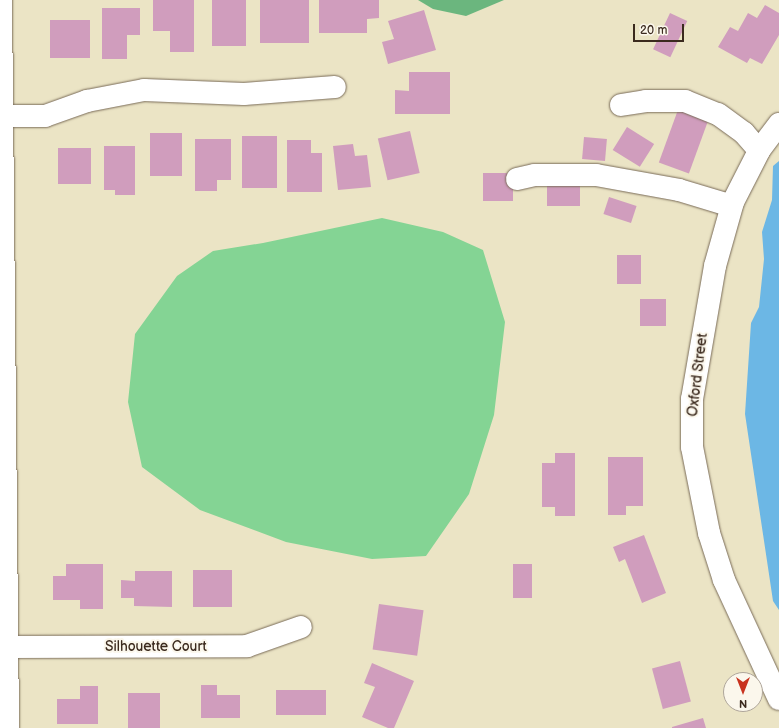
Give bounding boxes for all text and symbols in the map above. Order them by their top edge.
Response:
scale bar [635,16,686,42]
text: 20 m [640,23,667,38]
street label: Oxford Street [685,332,711,418]
street label: Silhouette Court [105,639,207,655]
north arrow [723,672,763,712]
text: N [739,697,747,710]

